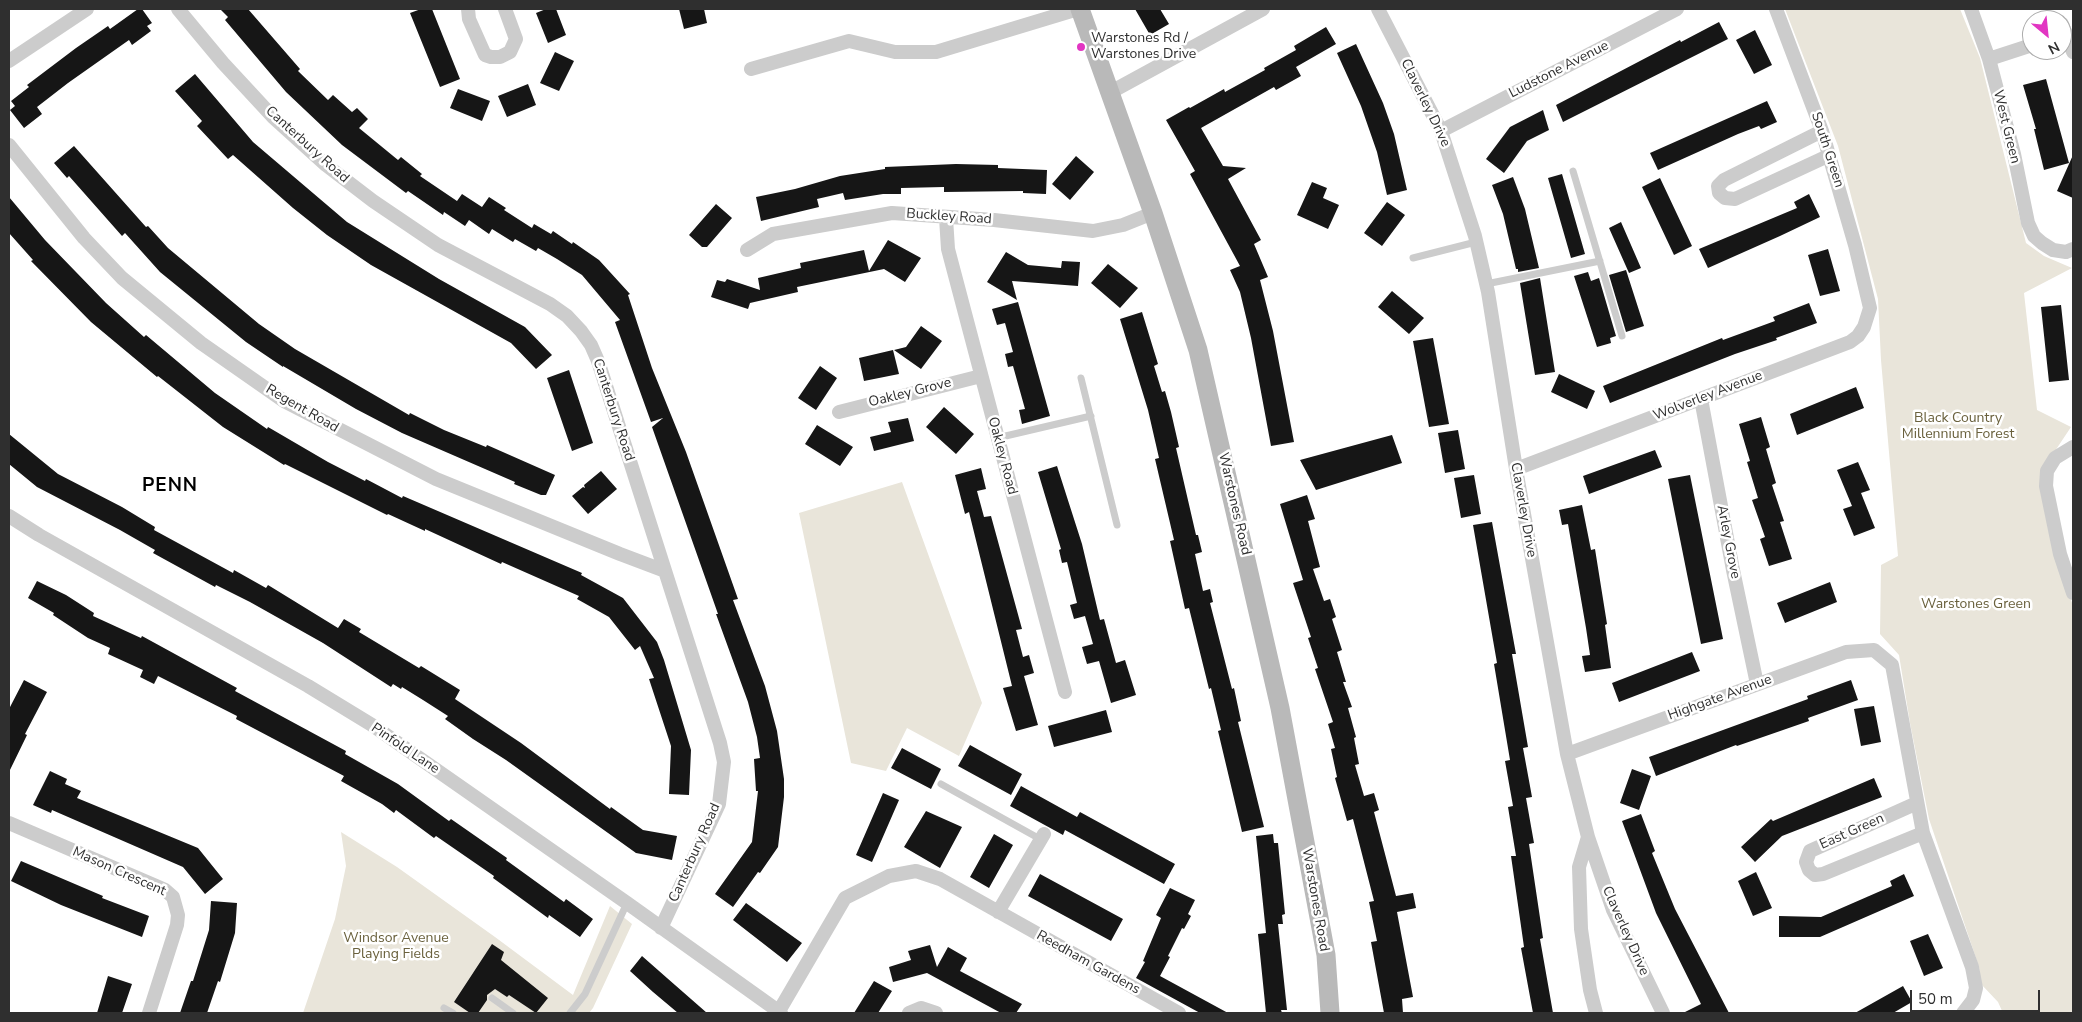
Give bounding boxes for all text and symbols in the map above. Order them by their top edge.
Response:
north arrow [2022,10,2072,60]
place label: Warstones Rd / Warstones Drive [1091,31,1196,64]
text: N [2045,37,2063,59]
street label: Ludstone Avenue [1506,38,1612,102]
marker: Warstones Rd / Warstones Drive [1075,41,1087,53]
street label: Claverley Drive [1396,56,1454,150]
street label: West Green [1989,89,2023,165]
street label: Canterbury Road [262,103,352,187]
street label: South Green [1807,110,1847,190]
street label: Buckley Road [906,206,992,228]
street label: Canterbury Road [589,357,637,463]
street label: Wolverley Avenue [1651,367,1765,425]
street label: Oakley Grove [867,375,953,411]
street label: Regent Road [263,381,341,437]
park label: Black Country Millennium Forest [1902,411,2014,444]
street label: Oakley Road [984,415,1020,497]
street label: Warstones Road [1214,451,1254,557]
street label: Claverley Drive [1506,461,1540,559]
district label: PENN [141,475,199,497]
street label: Arley Grove [1713,504,1743,580]
park label: Warstones Green [1921,597,2031,613]
street label: Highgate Avenue [1666,671,1774,725]
street label: Pinfold Lane [368,720,442,778]
street label: Canterbury Road [666,801,724,905]
street label: East Green [1817,810,1887,854]
street label: Mason Crescent [70,844,168,900]
street label: Warstones Road [1298,847,1332,953]
street label: Claverley Drive [1598,884,1652,978]
street label: Reedham Gardens [1033,928,1143,998]
park label: Windsor Avenue Playing Fields [343,931,449,964]
scale bar [1912,980,2042,1012]
text: 50 m [1918,989,1953,1009]

